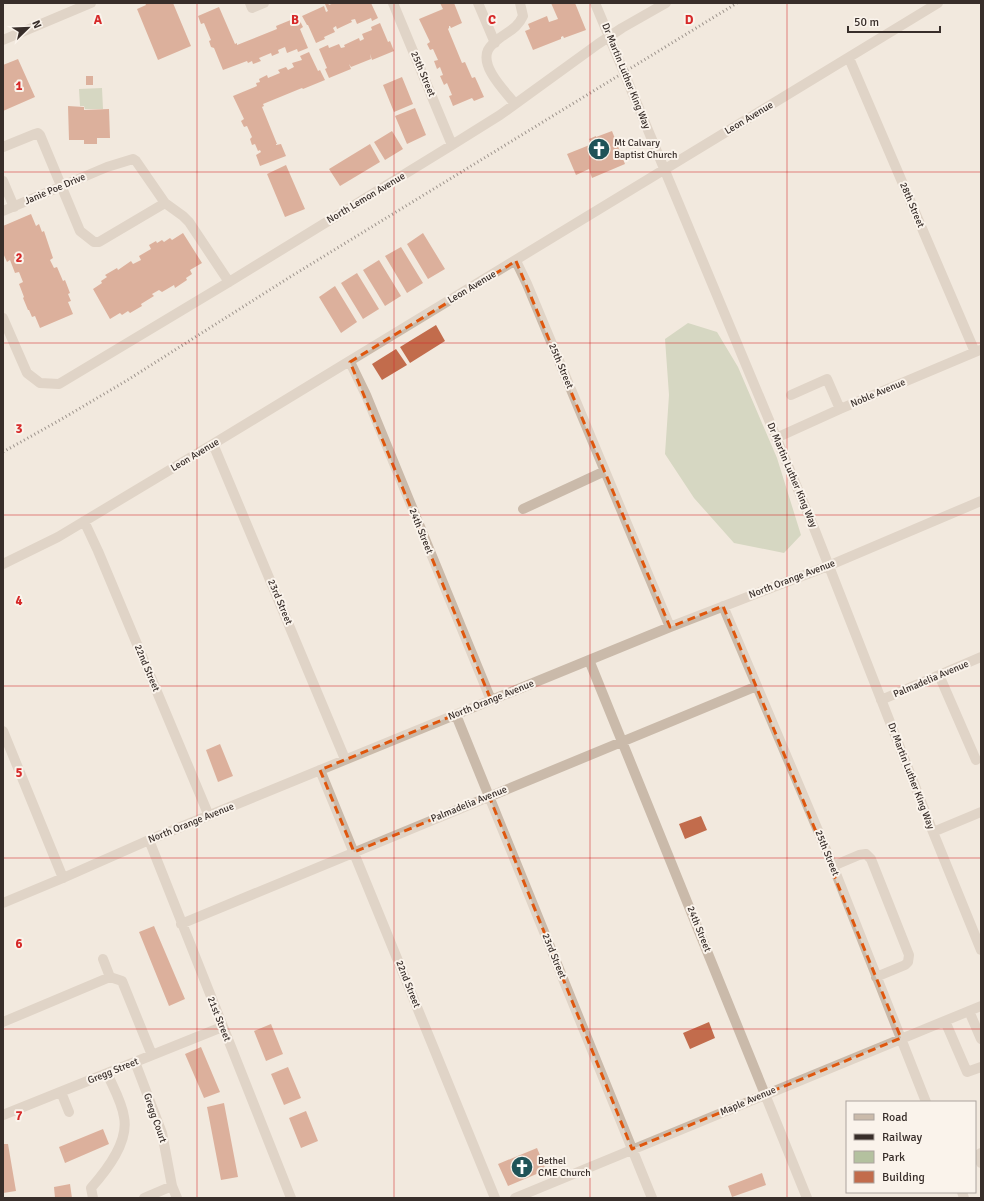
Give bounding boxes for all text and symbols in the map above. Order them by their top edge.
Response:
north arrow [8,8,48,48]
scale bar [848,8,940,34]
text: A [94,12,103,28]
text: B [291,12,299,28]
text: C [488,12,496,28]
text: D [685,12,694,28]
text: 50 m [854,15,879,30]
text: N [29,18,44,30]
street label: Dr Martin Luther King Way [599,21,653,131]
street label: 25th Street [408,50,438,99]
text: 1 [15,78,23,94]
street label: Leon Avenue [723,99,775,137]
church icon: Mt Calvary Baptist Church [586,136,612,162]
place label: Mt Calvary Baptist Church [614,137,677,161]
street label: North Lemon Avenue [325,170,407,226]
street label: Janie Poe Drive [23,171,87,207]
street label: 28th Street [897,181,927,230]
text: 2 [15,250,23,266]
street label: Leon Avenue [446,268,498,306]
street label: 25th Street [546,342,576,391]
street label: Noble Avenue [849,376,907,410]
text: 3 [15,421,23,437]
street label: Dr Martin Luther King Way [764,421,820,530]
street label: Leon Avenue [169,436,221,474]
street label: 24th Street [406,506,436,556]
street label: North Orange Avenue [747,557,837,601]
street label: 23rd Street [265,578,295,627]
text: 4 [15,593,23,609]
street label: 22nd Street [132,643,162,694]
street label: Palmadelia Avenue [891,658,971,700]
street label: North Orange Avenue [446,677,536,723]
street label: Dr Martin Luther King Way [885,721,937,831]
text: 5 [15,765,23,781]
street label: Palmadelia Avenue [429,783,509,825]
street label: North Orange Avenue [146,800,236,846]
street label: 25th Street [812,828,842,878]
street label: 24th Street [684,904,714,954]
street label: 23rd Street [539,932,569,981]
text: 6 [15,936,23,952]
street label: 22nd Street [393,959,423,1010]
street label: 21st Street [205,995,234,1043]
street label: Gregg Street [86,1055,141,1087]
street label: Maple Avenue [718,1084,778,1118]
street label: Gregg Court [141,1092,169,1145]
legend [846,1101,976,1193]
text: 7 [15,1108,23,1124]
text: Road [882,1110,908,1125]
text: Railway [882,1130,922,1145]
text: Park [882,1150,905,1165]
church icon: Bethel CME Church [509,1154,535,1180]
place label: Bethel CME Church [538,1155,591,1179]
text: Building [882,1170,925,1185]

